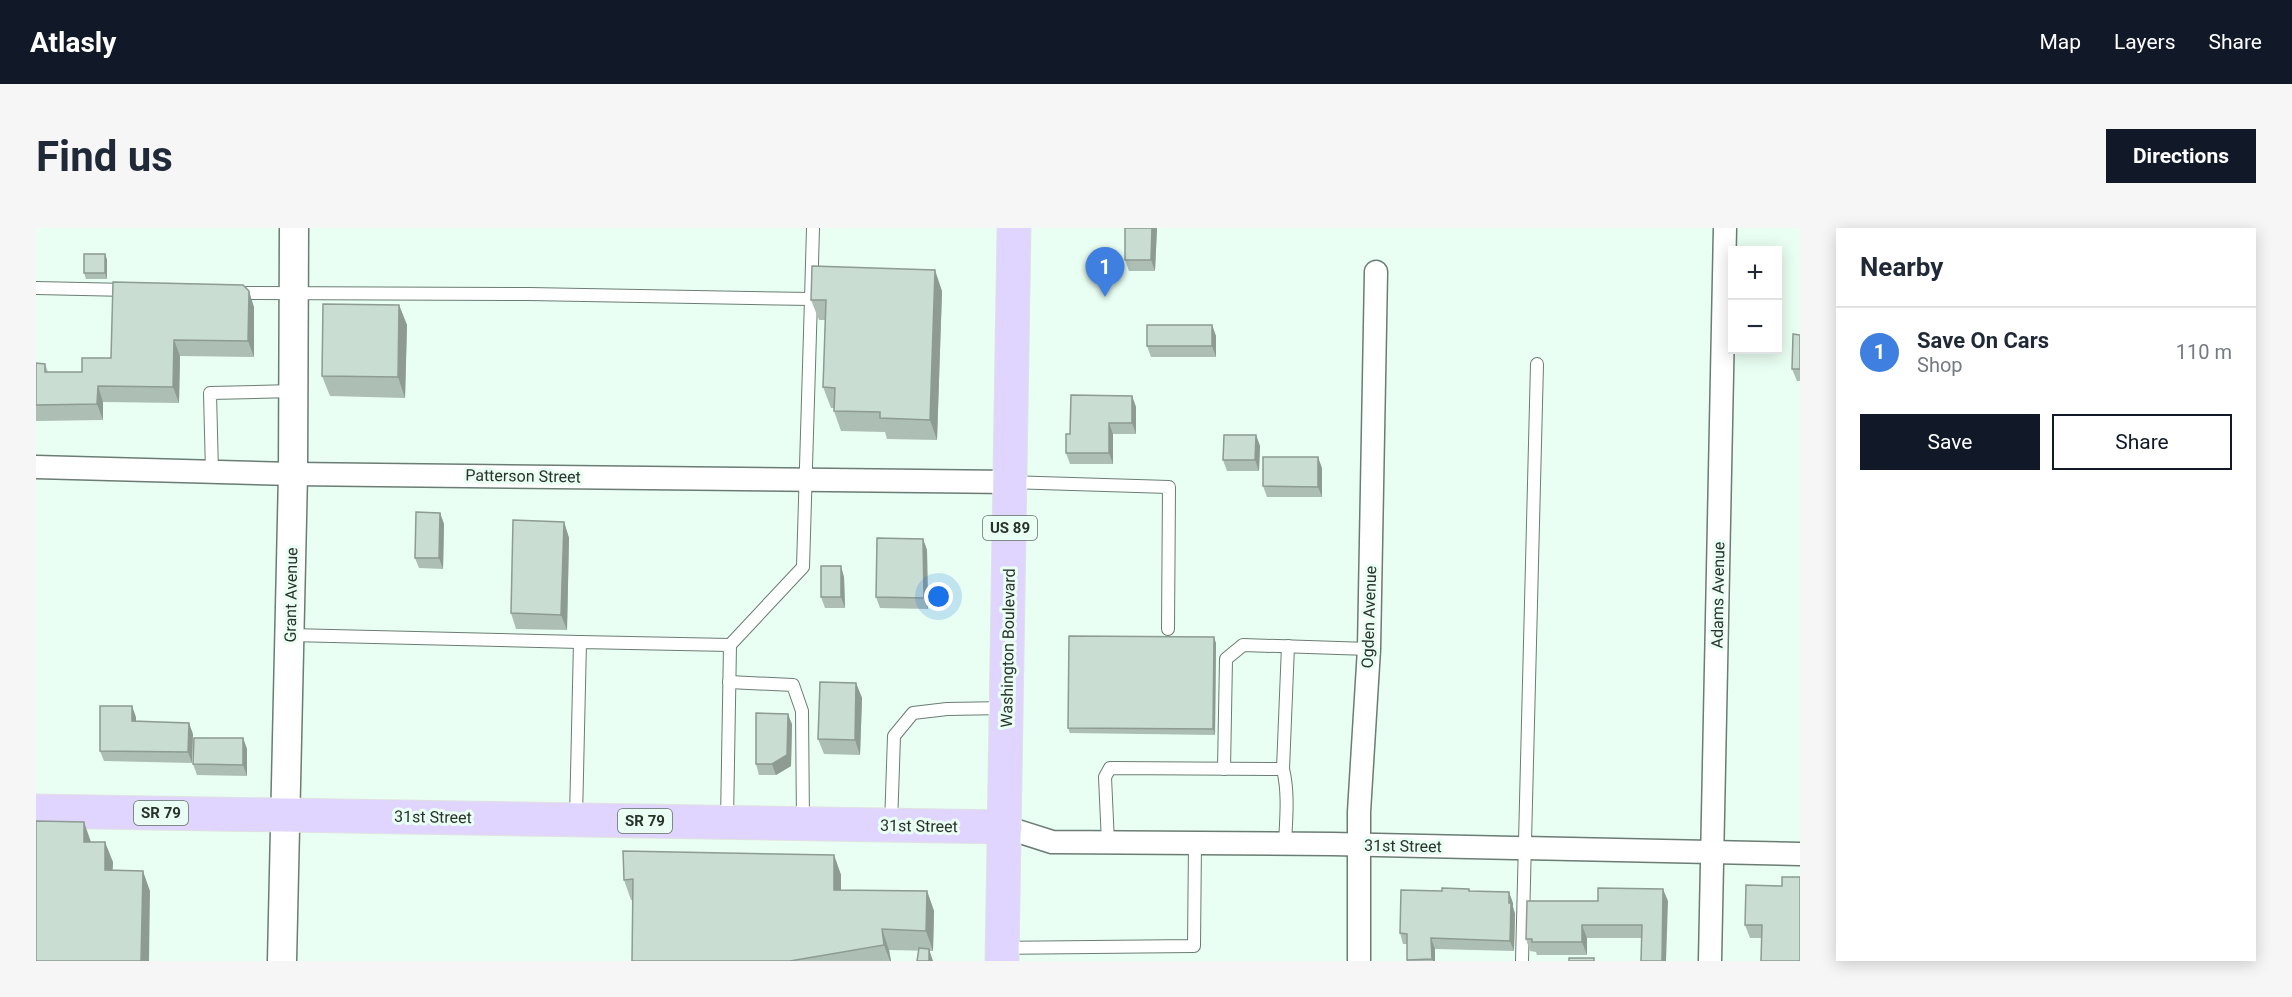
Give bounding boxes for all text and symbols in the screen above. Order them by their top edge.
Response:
text: Atlasly [30,26,116,59]
text: Map [2039,30,2081,54]
text: Layers [2114,30,2175,54]
text: Share [2208,30,2262,54]
button: Directions [2106,129,2256,183]
text: Find us [36,132,173,181]
map controls [1728,246,1782,354]
button: + [1728,246,1782,300]
pin: 1 [1086,248,1124,297]
text: Nearby [1860,252,1943,282]
button: − [1728,300,1782,354]
text: Save On Cars [1917,328,2049,353]
text: 1 [1874,340,1885,364]
text: 110 m [2176,340,2232,364]
text: Shop [1917,353,1963,377]
button: Save [1860,414,2040,470]
button: Share [2052,414,2232,470]
street label: Patterson Street [465,465,581,487]
road number: US 89 [983,516,1037,540]
street label: Adams Avenue [1708,541,1728,649]
street label: Grant Avenue [281,547,301,643]
street label: Ogden Avenue [1358,565,1380,669]
street label: Washington Boulevard [997,568,1019,728]
your location [924,582,953,611]
road number: SR 79 [134,801,188,825]
street label: 31st Street [394,807,472,827]
road number: SR 79 [618,809,672,833]
street label: 31st Street [880,816,958,836]
street label: 31st Street [1364,836,1442,856]

